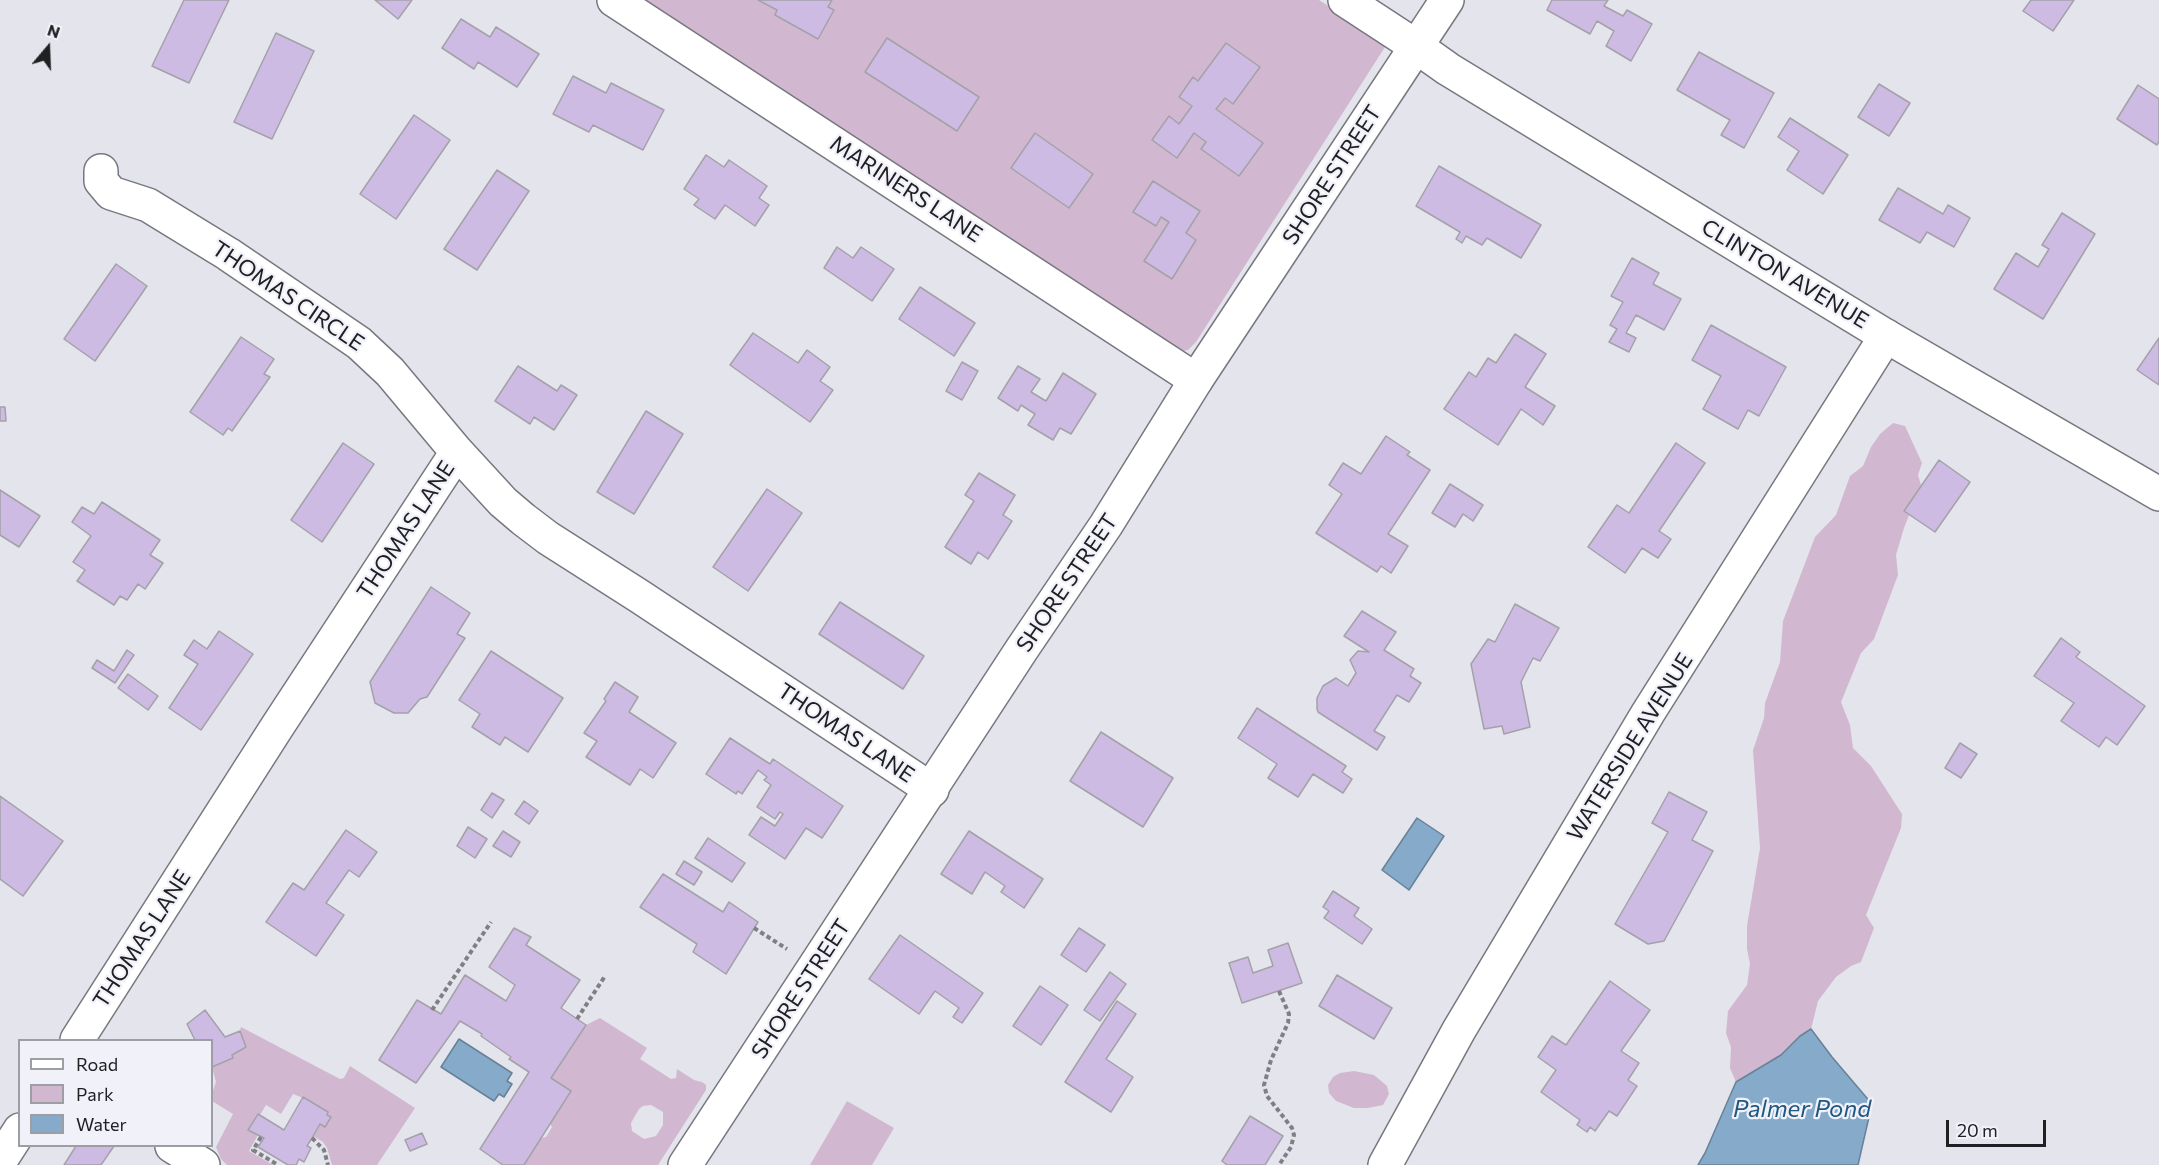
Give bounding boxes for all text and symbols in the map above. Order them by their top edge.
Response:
north arrow [18,18,78,78]
text: N [45,20,63,41]
street label: SHORE STREET [1277,100,1387,250]
street label: MARINERS LANE [825,130,987,248]
street label: CLINTON AVENUE [1697,214,1873,334]
street label: THOMAS CIRCLE [207,235,369,357]
street label: THOMAS LANE [352,456,460,604]
street label: SHORE STREET [1011,509,1123,657]
street label: WATERSIDE AVENUE [1562,648,1698,846]
street label: THOMAS LANE [773,678,919,788]
street label: THOMAS LANE [88,865,196,1013]
street label: SHORE STREET [746,914,856,1064]
legend [18,1039,213,1147]
text: Road [76,1053,118,1075]
text: Park [76,1083,114,1105]
water label: Palmer Pond [1733,1095,1871,1123]
scale bar [1949,1108,2050,1146]
text: Water [76,1113,127,1135]
text: 20 m [1957,1119,1998,1141]

